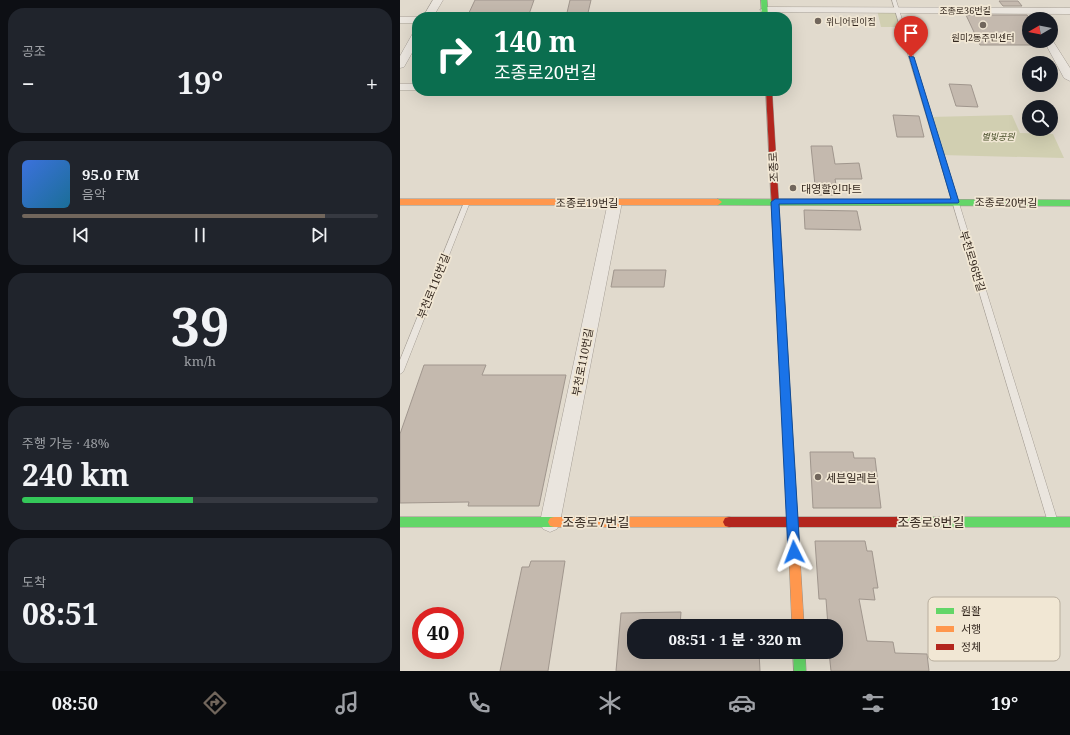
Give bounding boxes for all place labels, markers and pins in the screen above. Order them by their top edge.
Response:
place label: 위니어린이집 [826,15,876,28]
marker: 위니어린이집 [813,16,823,26]
pin [894,16,928,57]
marker: 원미2동주민센터 [978,20,988,30]
place label: 원미2동주민센터 [952,31,1015,44]
place label: 대영할인마트 [801,181,862,196]
marker: 대영할인마트 [788,183,798,193]
place label: 세븐일레븐 [826,470,877,485]
marker: 세븐일레븐 [813,472,823,482]

